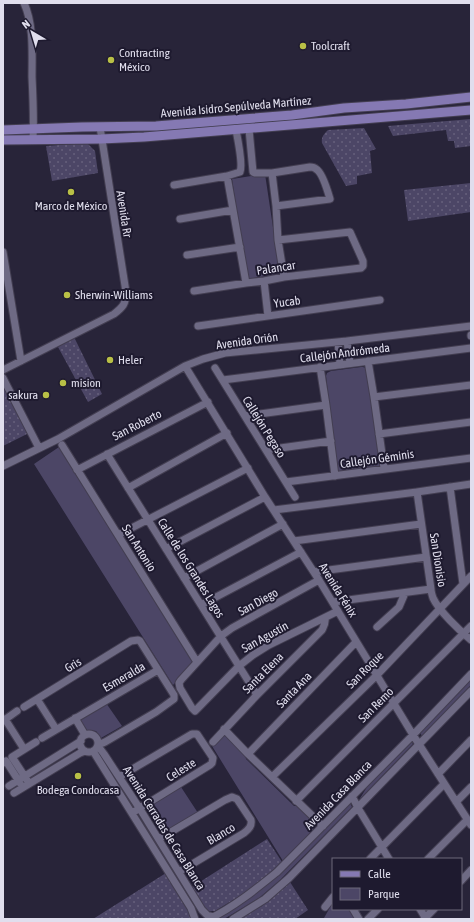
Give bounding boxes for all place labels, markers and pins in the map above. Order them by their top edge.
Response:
place label: Toolcraft [311,39,351,53]
marker: Toolcraft [298,41,308,51]
place label: Contracting México [119,46,171,74]
marker: Contracting México [106,55,116,65]
marker: Marco de México [66,187,76,197]
place label: Marco de México [35,199,108,213]
place label: Sherwin-Williams [75,288,153,302]
marker: Sherwin-Williams [62,290,72,300]
place label: Heler [118,353,143,367]
marker: Heler [105,355,115,365]
place label: mision [71,376,101,390]
marker: mision [58,378,68,388]
place label: sakura [8,388,38,402]
marker: sakura [41,390,51,400]
marker: Bodega Condocasa [73,771,83,781]
place label: Bodega Condocasa [37,783,119,797]

